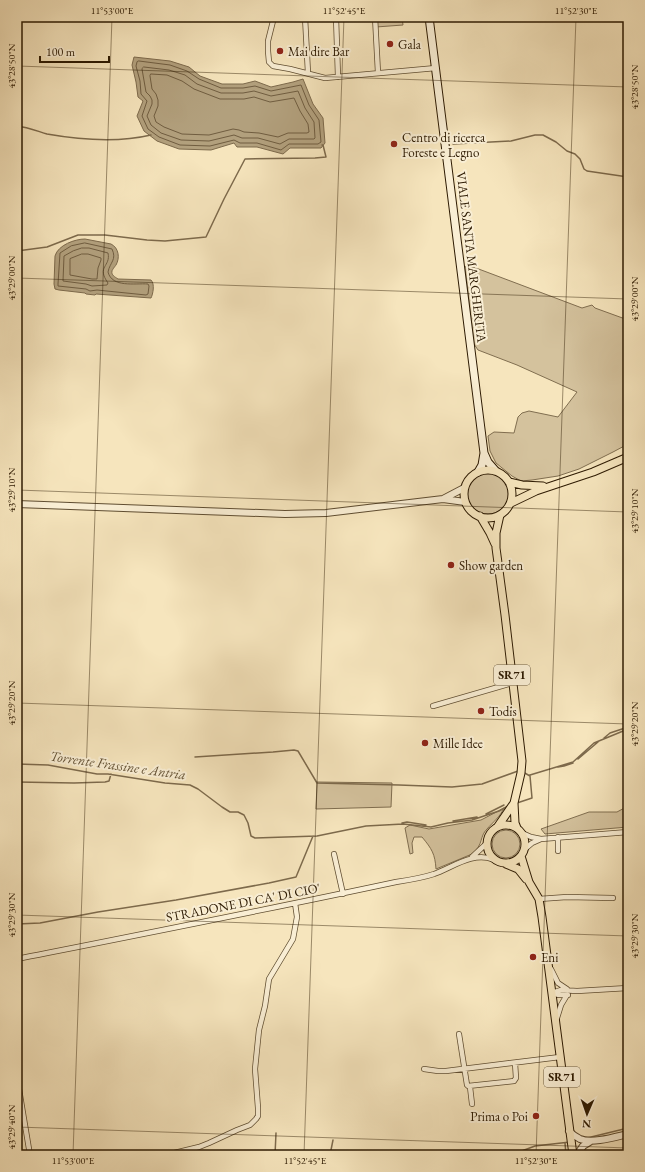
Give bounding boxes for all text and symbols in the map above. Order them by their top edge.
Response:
text: 11°53'00"E [91,4,134,17]
text: 11°52'45"E [323,4,366,17]
text: 11°52'30"E [555,4,598,17]
place label: Gala [398,36,422,53]
scale bar [40,38,109,64]
marker: Gala [385,39,395,49]
text: 43°28'50"N [5,43,18,88]
place label: Mai dire Bar [288,43,350,60]
text: 100 m [46,44,76,60]
marker: Mai dire Bar [275,46,285,56]
text: 43°28'50"N [628,64,641,109]
place label: Centro di ricerca Foreste e Legno [402,129,486,161]
marker: Centro di ricerca Foreste e Legno [389,139,399,149]
street label: VIALE SANTA MARGHERITA [453,171,491,344]
text: 43°29'00"N [5,255,18,300]
text: 43°29'00"N [628,276,641,321]
text: 43°29'10"N [5,467,18,512]
text: 43°29'10"N [628,488,641,533]
place label: Show garden [459,557,523,574]
marker: Show garden [446,560,456,570]
road number: SR71 [494,665,530,685]
text: 43°29'20"N [5,680,18,725]
text: 43°29'20"N [628,701,641,746]
place label: Todis [489,703,517,720]
marker: Todis [476,706,486,716]
place label: Mille Idee [433,735,483,752]
marker: Mille Idee [420,738,430,748]
water label: Torrente Frassine e Antria [49,747,187,783]
street label: STRADONE DI CA' DI CIO' [165,879,322,926]
text: 43°29'30"N [5,892,18,937]
text: 43°29'30"N [628,913,641,958]
place label: Eni [541,949,558,966]
marker: Eni [528,952,538,962]
road number: SR71 [544,1067,580,1087]
north arrow [567,1094,607,1134]
text: 43°29'40"N [5,1104,18,1149]
place label: Prima o Poi [470,1108,528,1125]
marker: Prima o Poi [531,1111,541,1121]
text: N [582,1117,591,1131]
text: 11°53'00"E [52,1154,95,1167]
text: 11°52'45"E [284,1154,327,1167]
text: 11°52'30"E [515,1154,558,1167]

